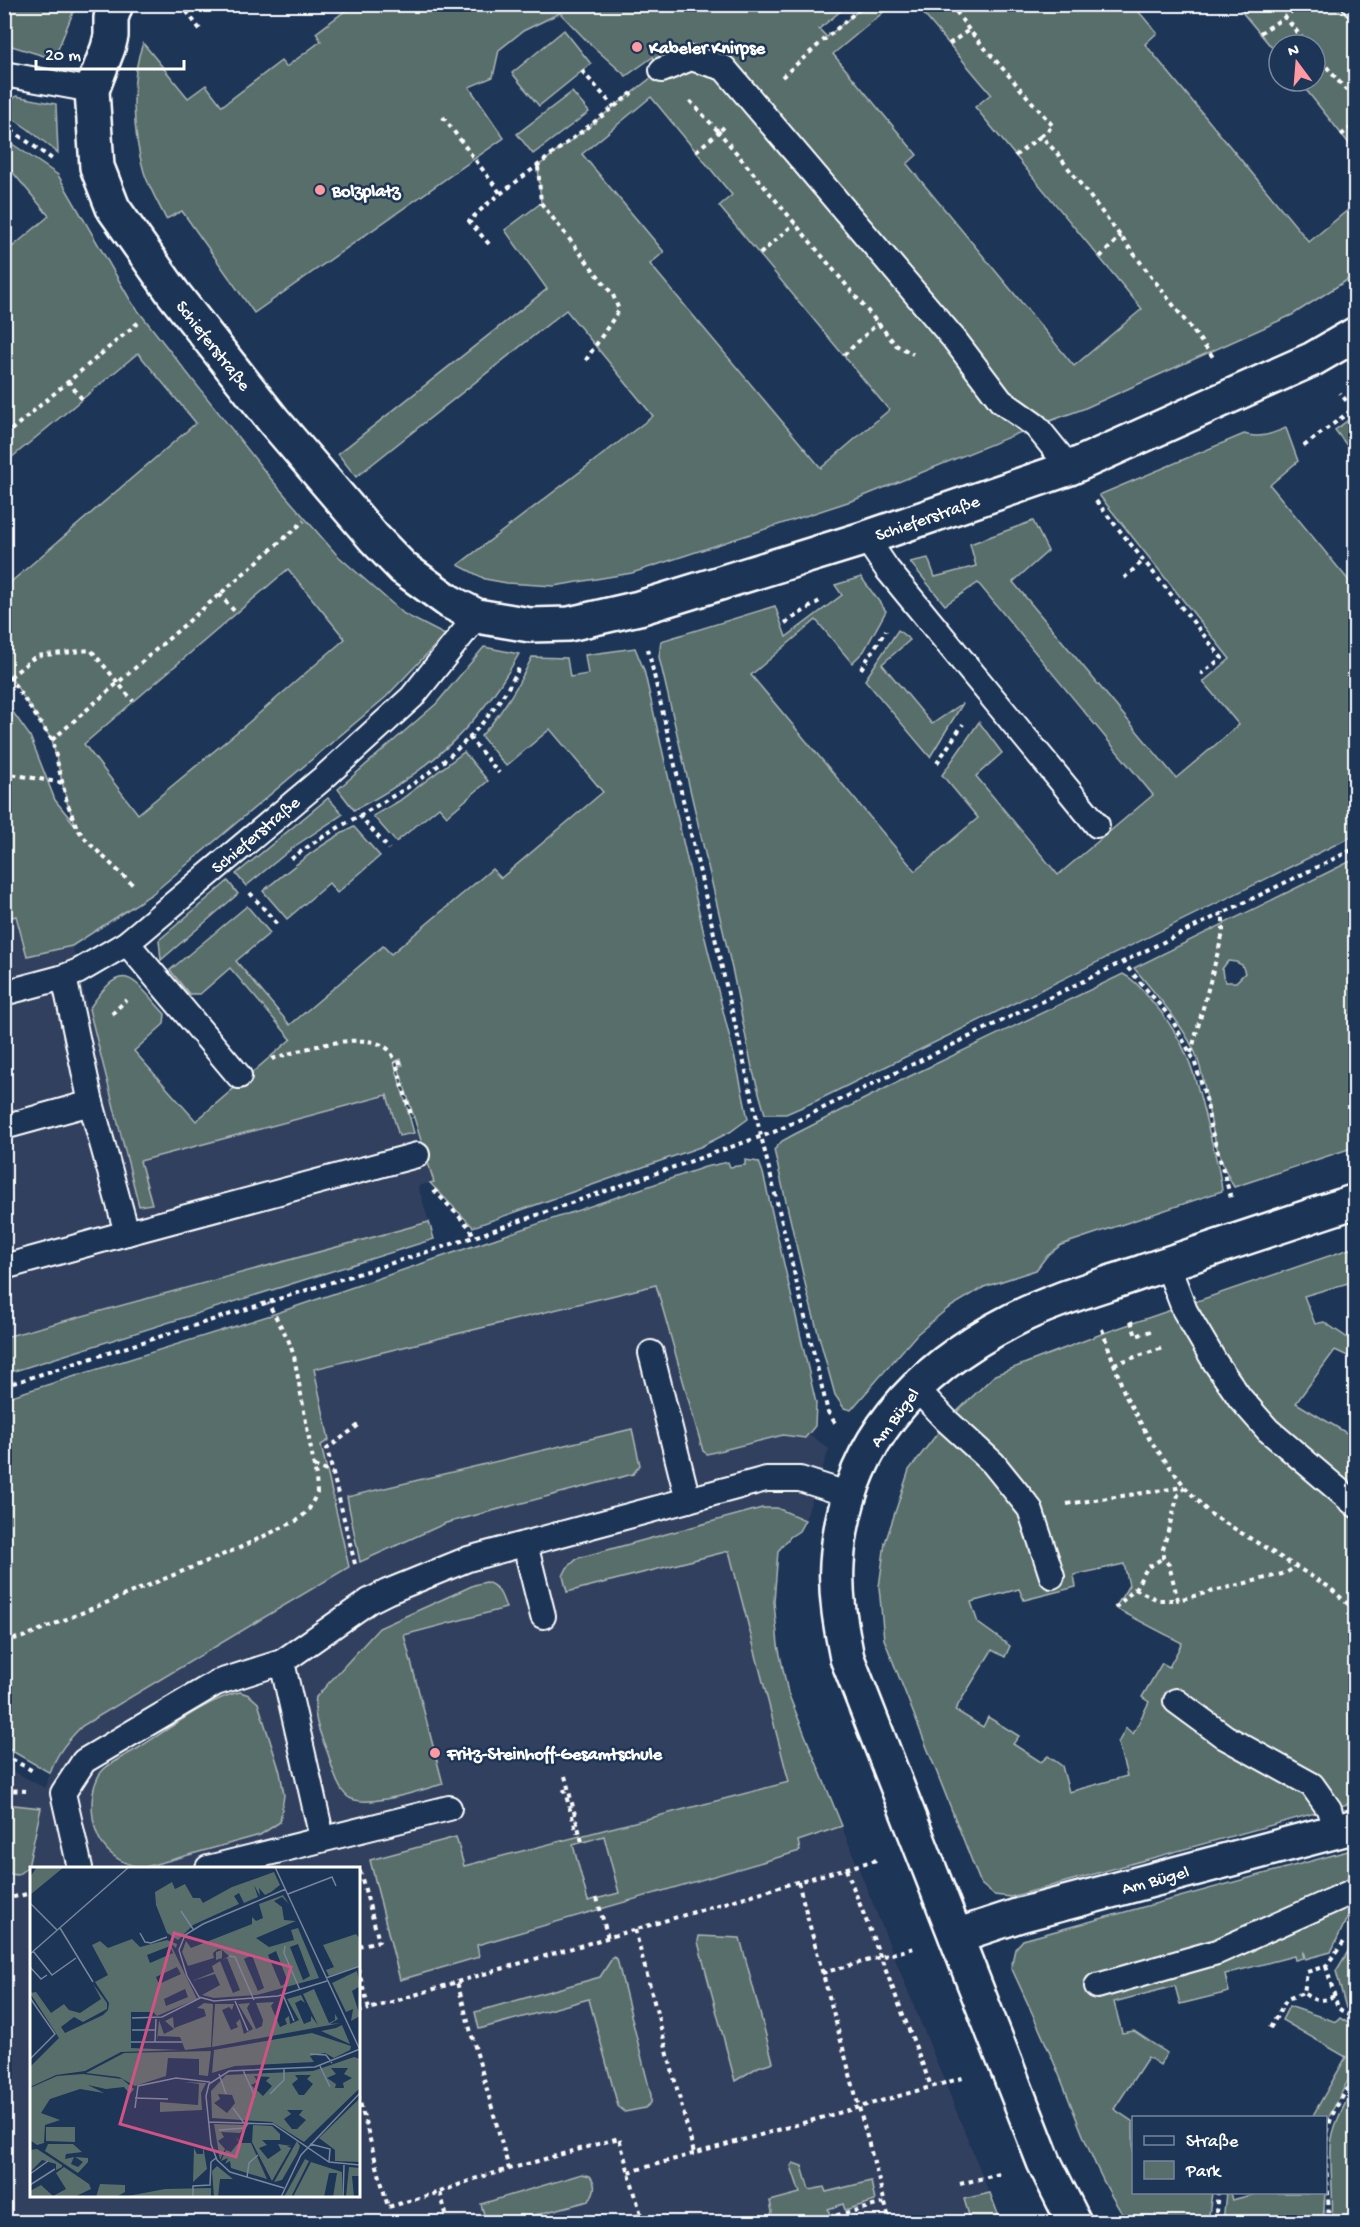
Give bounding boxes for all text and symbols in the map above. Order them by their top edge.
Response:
scale bar [36,33,184,71]
north arrow [1267,33,1327,93]
place label: Kabeler Knirpse [648,39,766,60]
marker: Kabeler Knirpse [630,40,644,54]
text: N [1286,41,1302,63]
text: 20 m [45,46,81,67]
place label: Bolzplatz [331,182,402,203]
marker: Bolzplatz [313,183,327,197]
street label: Schieferstraße [170,297,254,397]
street label: Schieferstraße [873,491,983,547]
street label: Schieferstraße [208,792,306,879]
street label: Am Bügel [867,1385,925,1452]
place label: Fritz-Steinhoff-Gesamtschule [446,1745,663,1766]
marker: Fritz-Steinhoff-Gesamtschule [428,1746,442,1760]
street label: Am Bügel [1120,1862,1192,1900]
inset map [30,1867,360,2197]
legend [1132,2116,1327,2194]
text: Straße [1186,2132,1239,2153]
text: Park [1185,2162,1222,2183]

